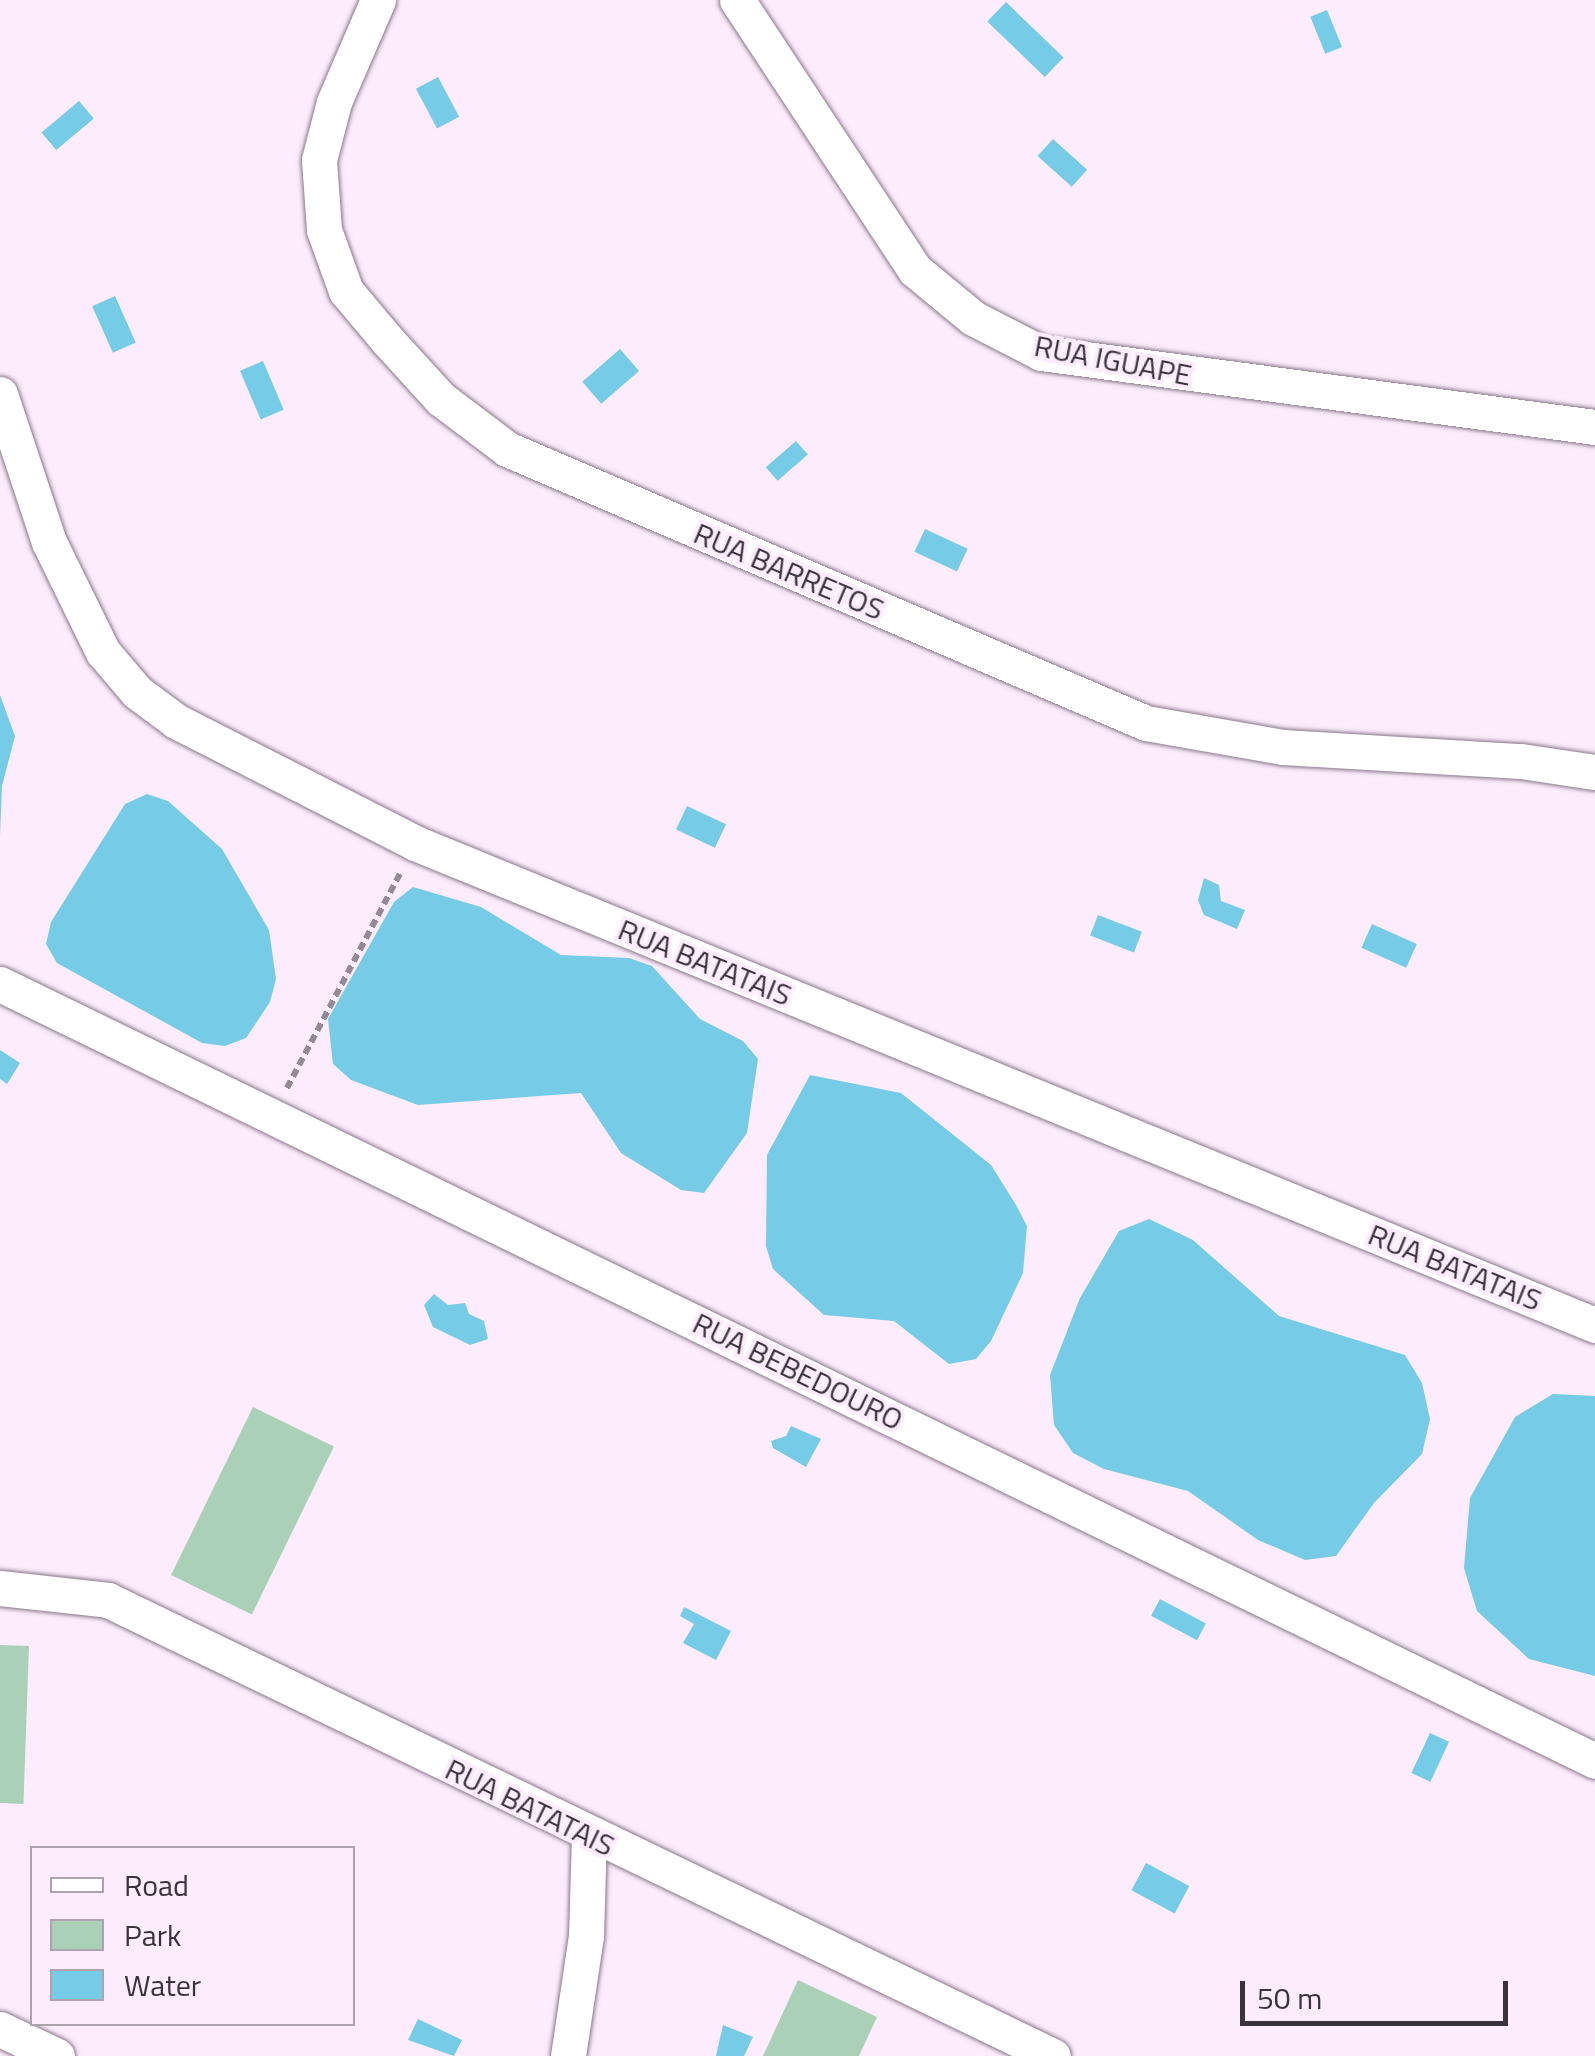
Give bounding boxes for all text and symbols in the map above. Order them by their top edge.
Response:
street label: RUA IGUAPE [1031,327,1195,393]
street label: RUA BARRETOS [689,515,889,627]
street label: RUA BATATAIS [613,911,797,1013]
street label: RUA BATATAIS [1363,1216,1547,1318]
street label: RUA BEBEDOURO [687,1305,909,1437]
street label: RUA BATATAIS [440,1751,620,1863]
legend [30,1846,355,2026]
text: Road [124,1862,189,1908]
text: Park [124,1912,181,1958]
scale bar [1245,1961,1512,2023]
text: Water [124,1962,201,2008]
text: 50 m [1257,1975,1322,2021]

